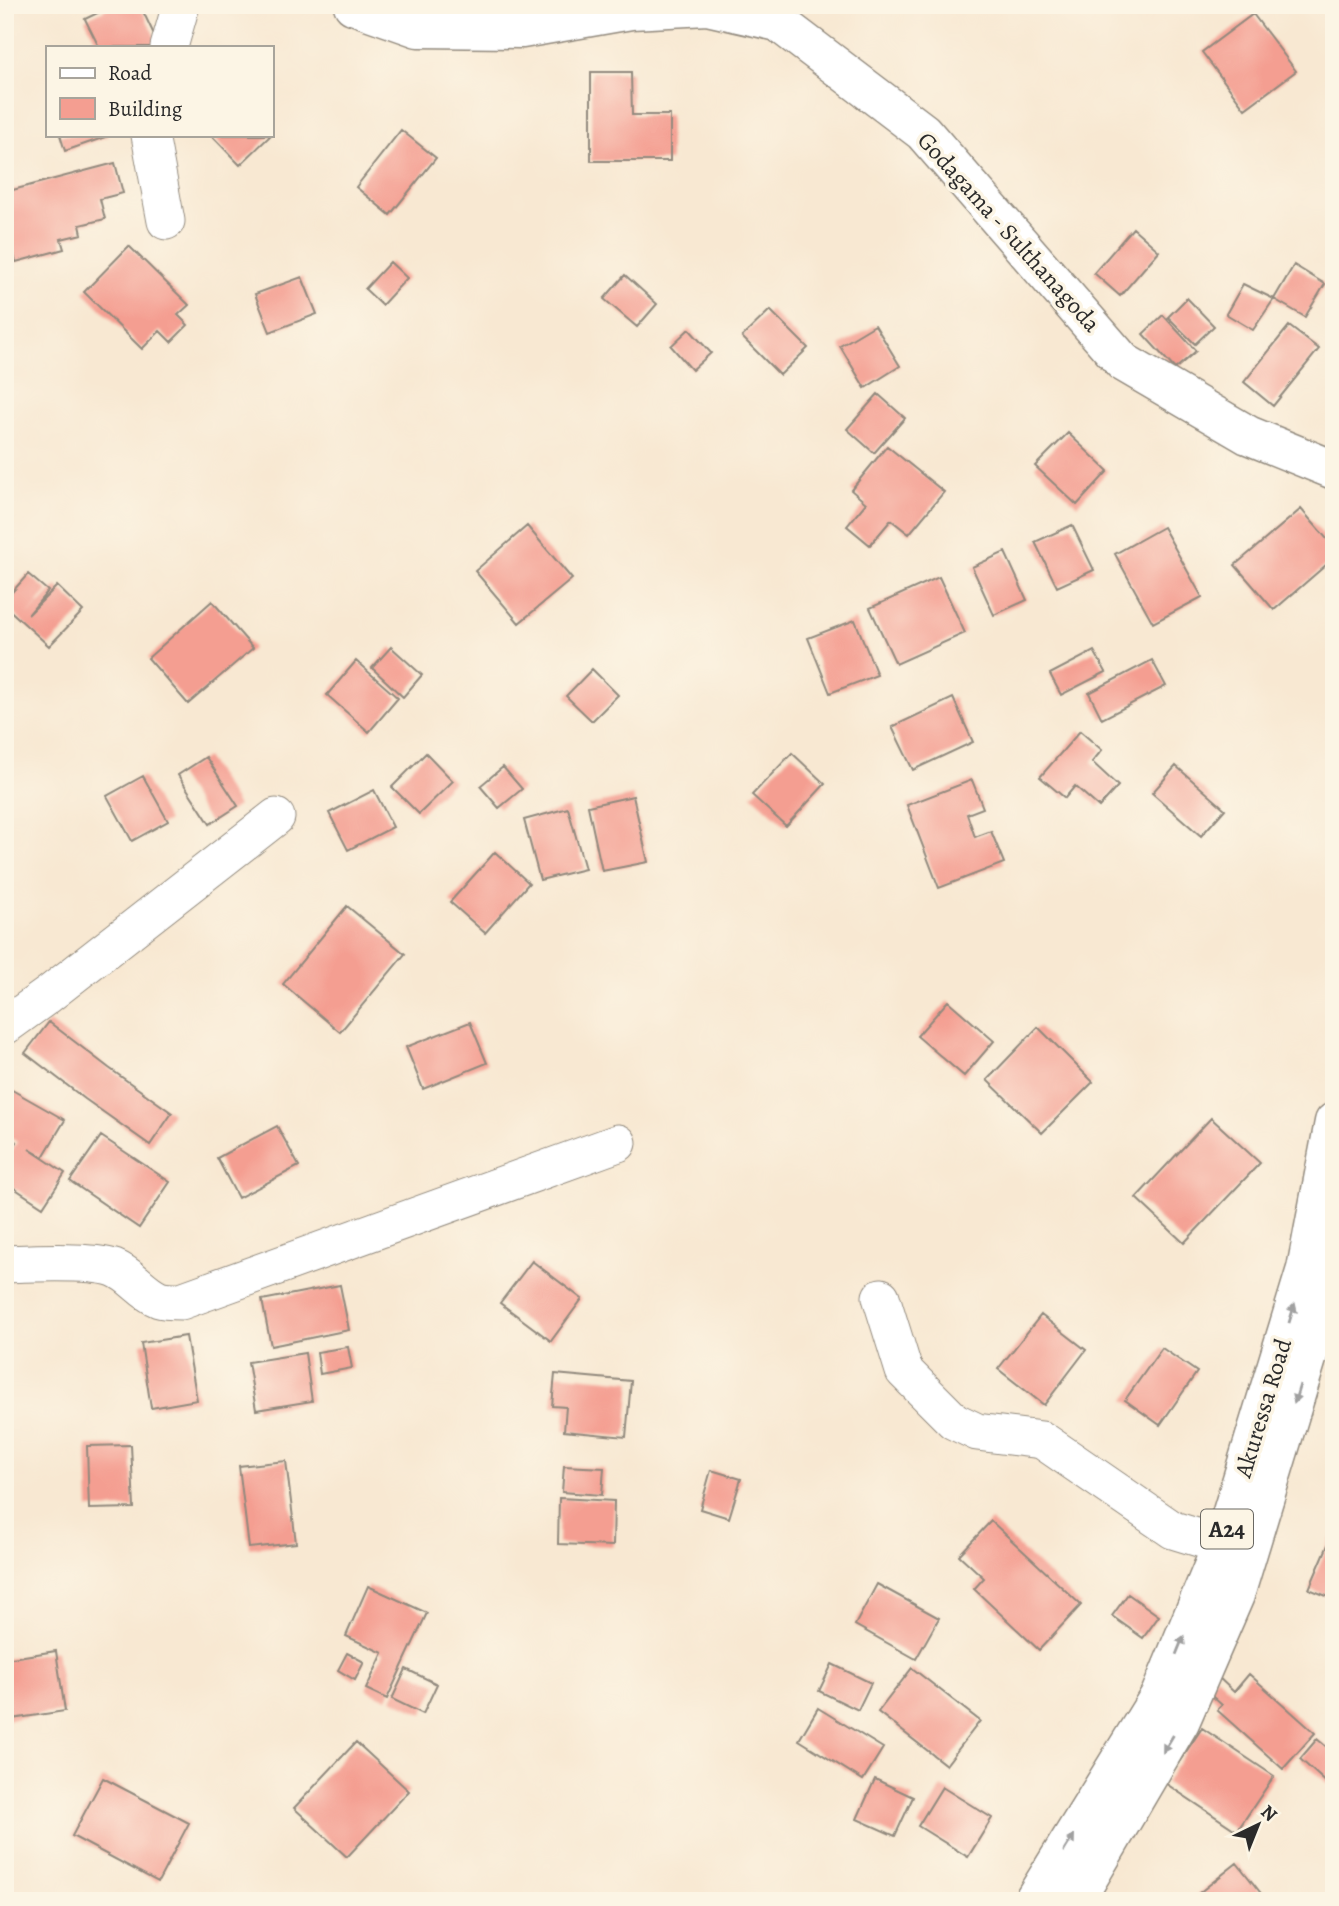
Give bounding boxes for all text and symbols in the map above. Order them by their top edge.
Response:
legend [46,46,273,136]
text: Road [108,59,152,87]
text: Building [108,95,183,123]
street label: Godagama - Sulthanagoda [910,125,1108,340]
one-way arrow [1288,1303,1298,1324]
street label: Akuressa Road [1226,1335,1299,1482]
one-way arrow [1291,1383,1301,1404]
road number: A24 [1201,1510,1253,1548]
one-way arrow [1175,1634,1186,1655]
one-way arrow [1161,1735,1174,1754]
north arrow [1224,1790,1294,1860]
text: N [1255,1799,1283,1828]
one-way arrow [1063,1833,1075,1852]

